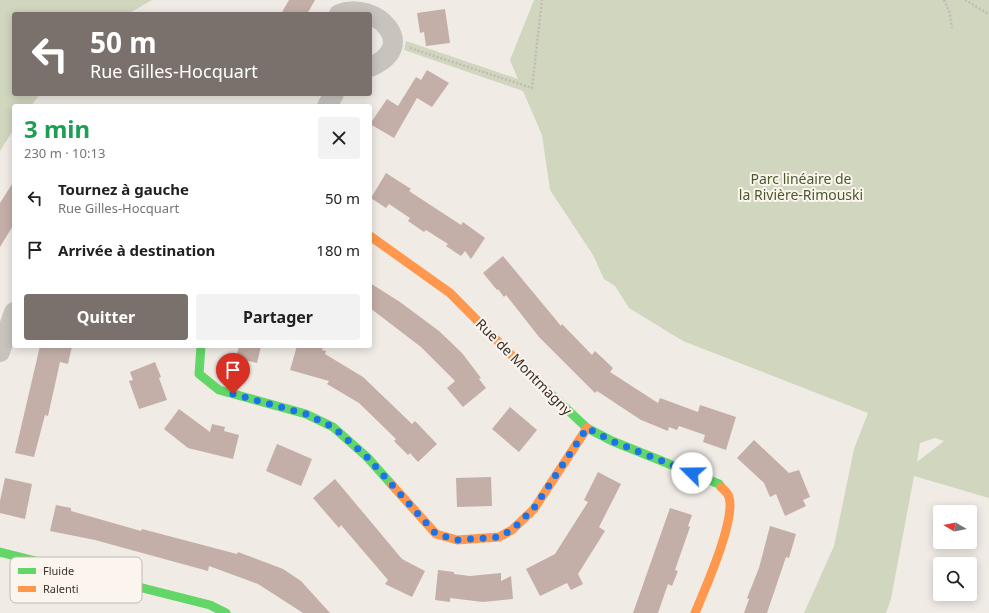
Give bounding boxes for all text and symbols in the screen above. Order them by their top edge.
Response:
text: 50 m [90,23,157,61]
icon: left [24,28,76,80]
text: Rue Gilles-Hocquart [90,59,258,83]
text: 3 min [24,112,90,145]
button: close [318,117,360,159]
text: 230 m · 10:13 [24,144,105,162]
park label: Parc linéaire de la Rivière-Rimouski [739,169,863,204]
text: Tournez à gauche [58,179,189,199]
icon: left [24,187,46,209]
text: 50 m [325,188,360,208]
text: Rue Gilles-Hocquart [58,199,179,217]
icon: arrive [24,239,46,261]
text: Arrivée à destination [58,240,215,260]
text: 180 m [316,240,360,260]
button: Quitter [24,294,188,340]
button: Partager [196,294,360,340]
street label: Rue de Montmagny [472,314,577,420]
pin [216,353,250,394]
icon: arrive [222,359,244,381]
position arrow [671,452,713,494]
north arrow [933,505,977,549]
map controls [933,505,977,601]
legend [10,557,142,603]
button: search [933,557,977,601]
text: Fluide [43,563,74,578]
text: Ralenti [43,581,79,596]

